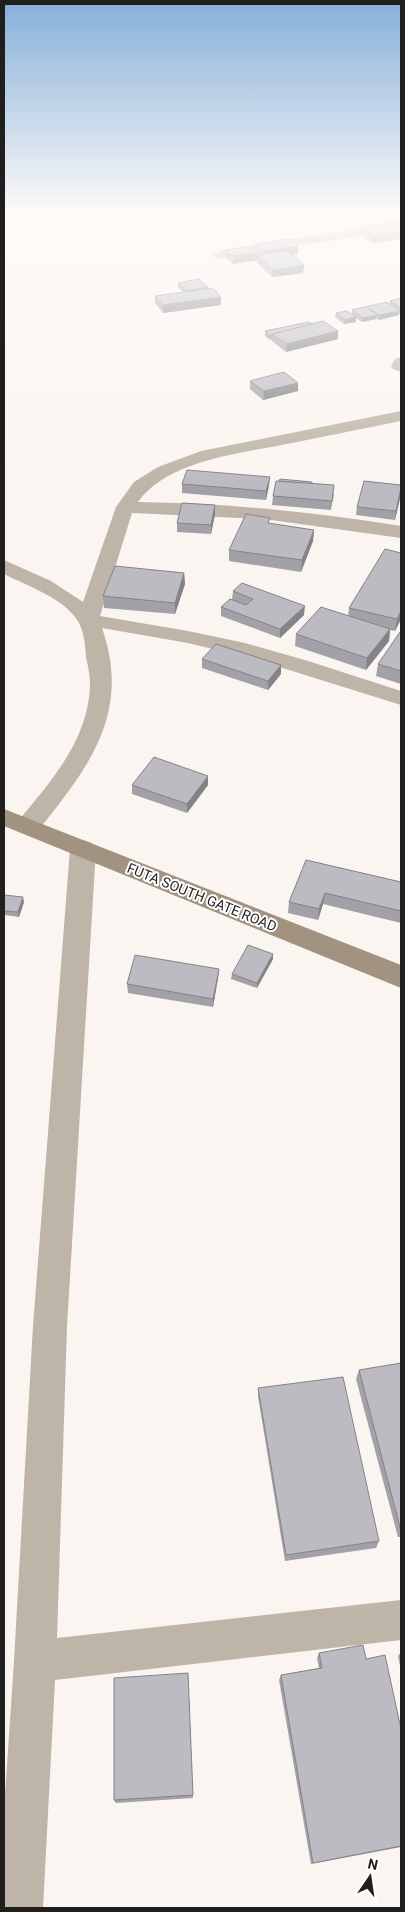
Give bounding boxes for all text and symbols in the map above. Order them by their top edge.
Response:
street label: FUTA SOUTH GATE ROAD [125,860,279,934]
north arrow [345,1852,395,1902]
text: N [366,1855,380,1873]

